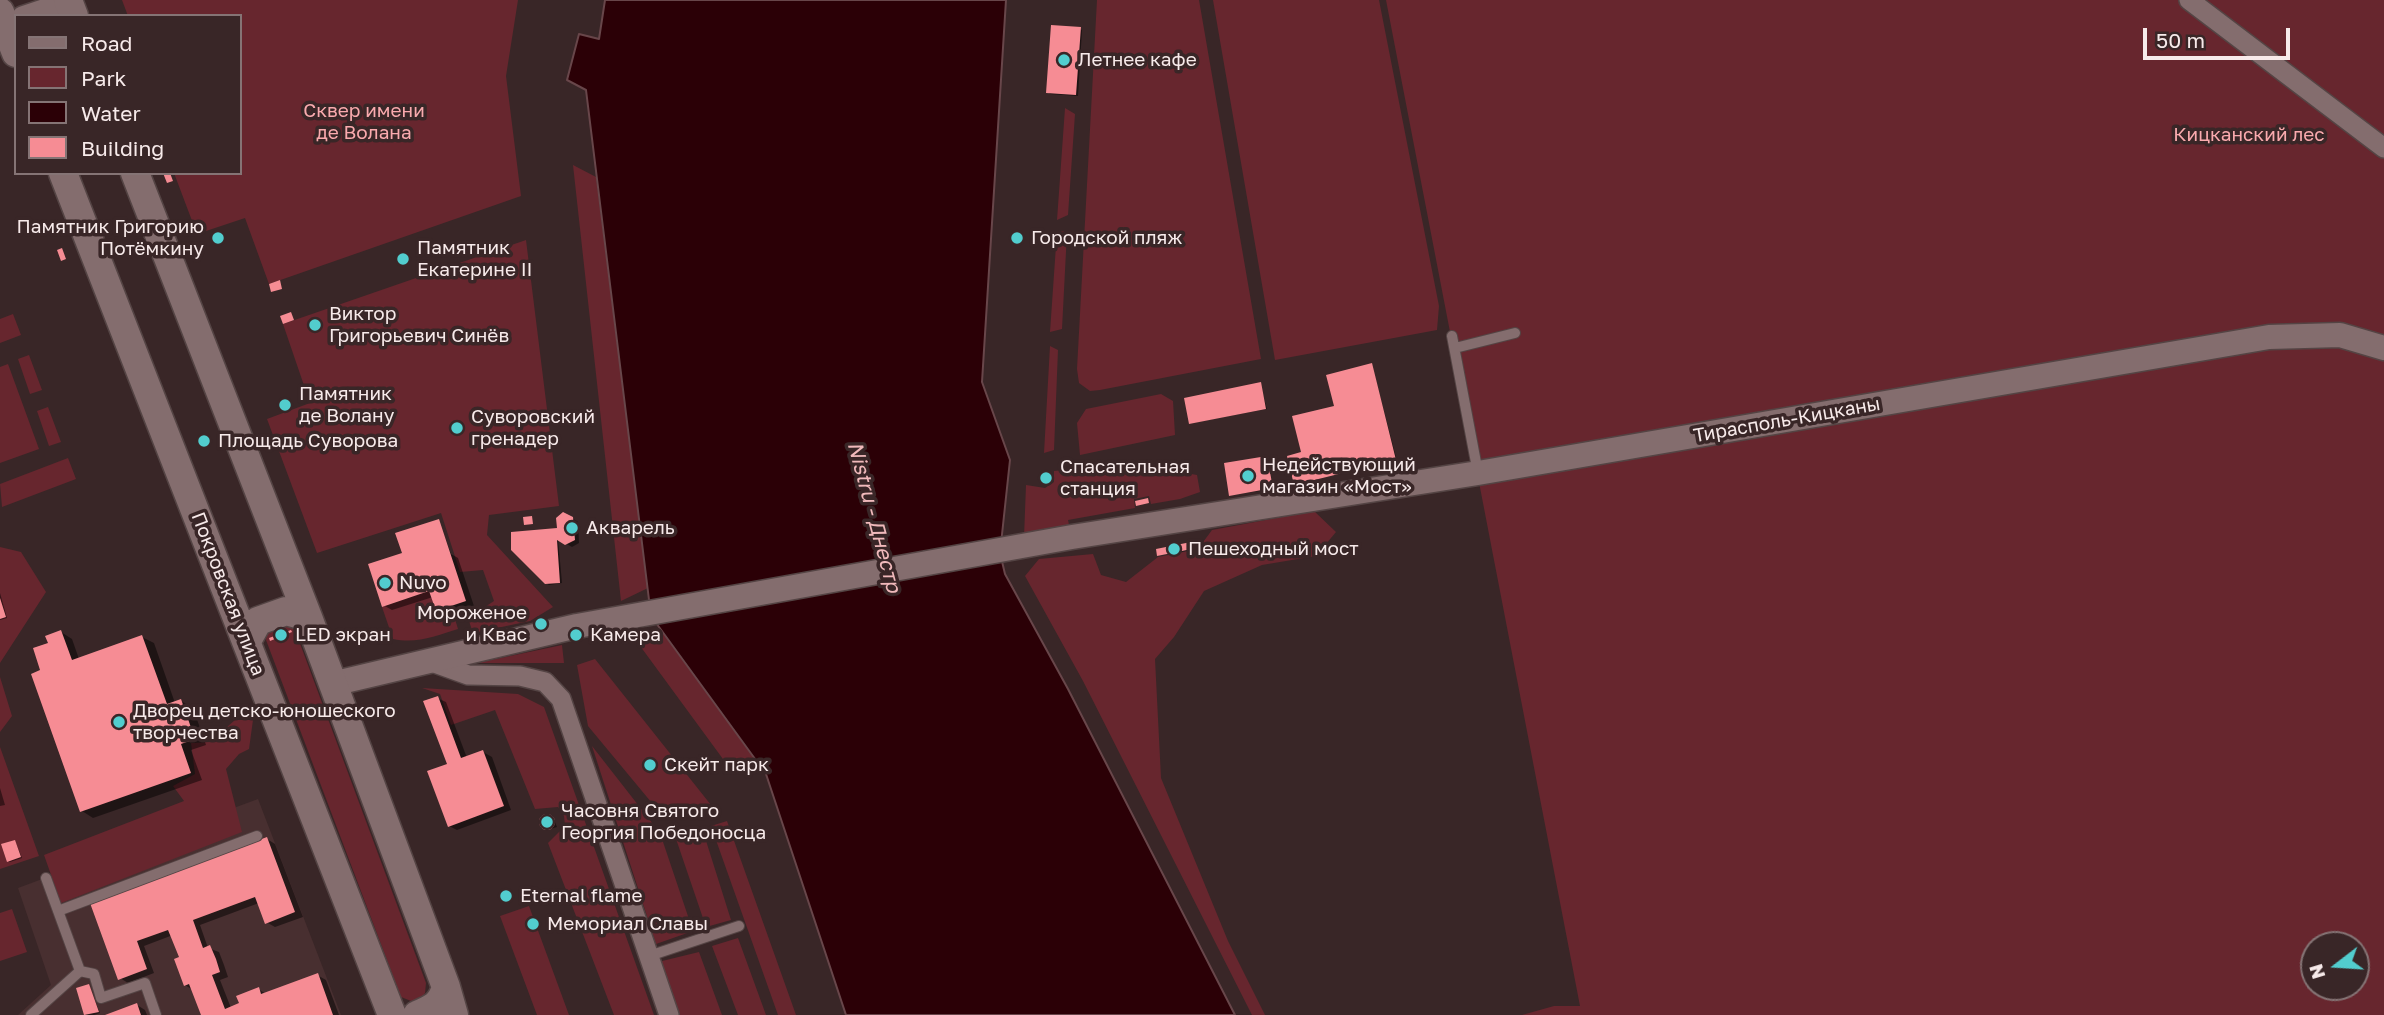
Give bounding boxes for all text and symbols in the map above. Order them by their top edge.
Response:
legend [14,14,242,175]
scale bar [2146,14,2293,58]
text: 50 m [2156,27,2205,53]
text: Road [81,30,132,56]
place label: Летнее кафе [1078,49,1197,71]
marker: Летнее кафе [1056,52,1072,68]
text: Park [81,65,126,91]
text: Water [81,100,141,126]
park label: Сквер имени де Волана [303,100,425,144]
park label: Кицканский лес [2173,124,2325,146]
text: Building [81,135,164,161]
place label: Памятник Григорию Потёмкину [17,216,204,260]
place label: Городской пляж [1031,227,1183,249]
marker: Памятник Григорию Потёмкину [210,230,226,246]
marker: Городской пляж [1009,230,1025,246]
place label: Памятник Екатерине II [417,237,533,281]
marker: Памятник Екатерине II [395,251,411,267]
place label: Виктор Григорьевич Синёв [329,303,509,347]
marker: Виктор Григорьевич Синёв [307,317,323,333]
place label: Памятник де Волану [299,383,394,427]
street label: Тирасполь-Кицканы [1692,392,1882,448]
marker: Памятник де Волану [277,397,293,413]
place label: Суворовский гренадер [471,406,595,450]
marker: Суворовский гренадер [449,420,465,436]
place label: Площадь Суворова [218,430,398,452]
marker: Площадь Суворова [196,433,212,449]
water label: Nistru - Днестр [842,439,906,595]
place label: Недействующий магазин «Мост» [1262,454,1416,498]
place label: Спасательная станция [1060,456,1190,500]
marker: Недействующий магазин «Мост» [1240,468,1256,484]
marker: Спасательная станция [1038,470,1054,486]
street label: Покровская улица [186,509,270,679]
place label: Акварель [586,517,675,539]
marker: Акварель [564,520,580,536]
place label: Пешеходный мост [1188,538,1359,560]
marker: Пешеходный мост [1166,541,1182,557]
place label: Nuvo [399,572,447,594]
marker: Nuvo [377,575,393,591]
place label: Мороженое и Квас [417,602,527,646]
marker: Мороженое и Квас [533,616,549,632]
place label: LED экран [295,624,391,646]
place label: Камера [590,624,661,646]
marker: LED экран [273,627,289,643]
marker: Камера [568,627,584,643]
place label: Дворец детско-юношеского творчества [133,700,396,744]
marker: Дворец детско-юношеского творчества [111,714,127,730]
place label: Скейт парк [664,754,769,776]
marker: Скейт парк [642,757,658,773]
place label: Часовня Святого Георгия Победоносца [561,800,766,844]
marker: Часовня Святого Георгия Победоносца [539,814,555,830]
place label: Eternal flame [520,885,642,907]
marker: Eternal flame [498,888,514,904]
place label: Мемориал Славы [547,913,708,935]
marker: Мемориал Славы [525,916,541,932]
north arrow [2300,931,2370,1001]
text: N [2303,961,2329,982]

